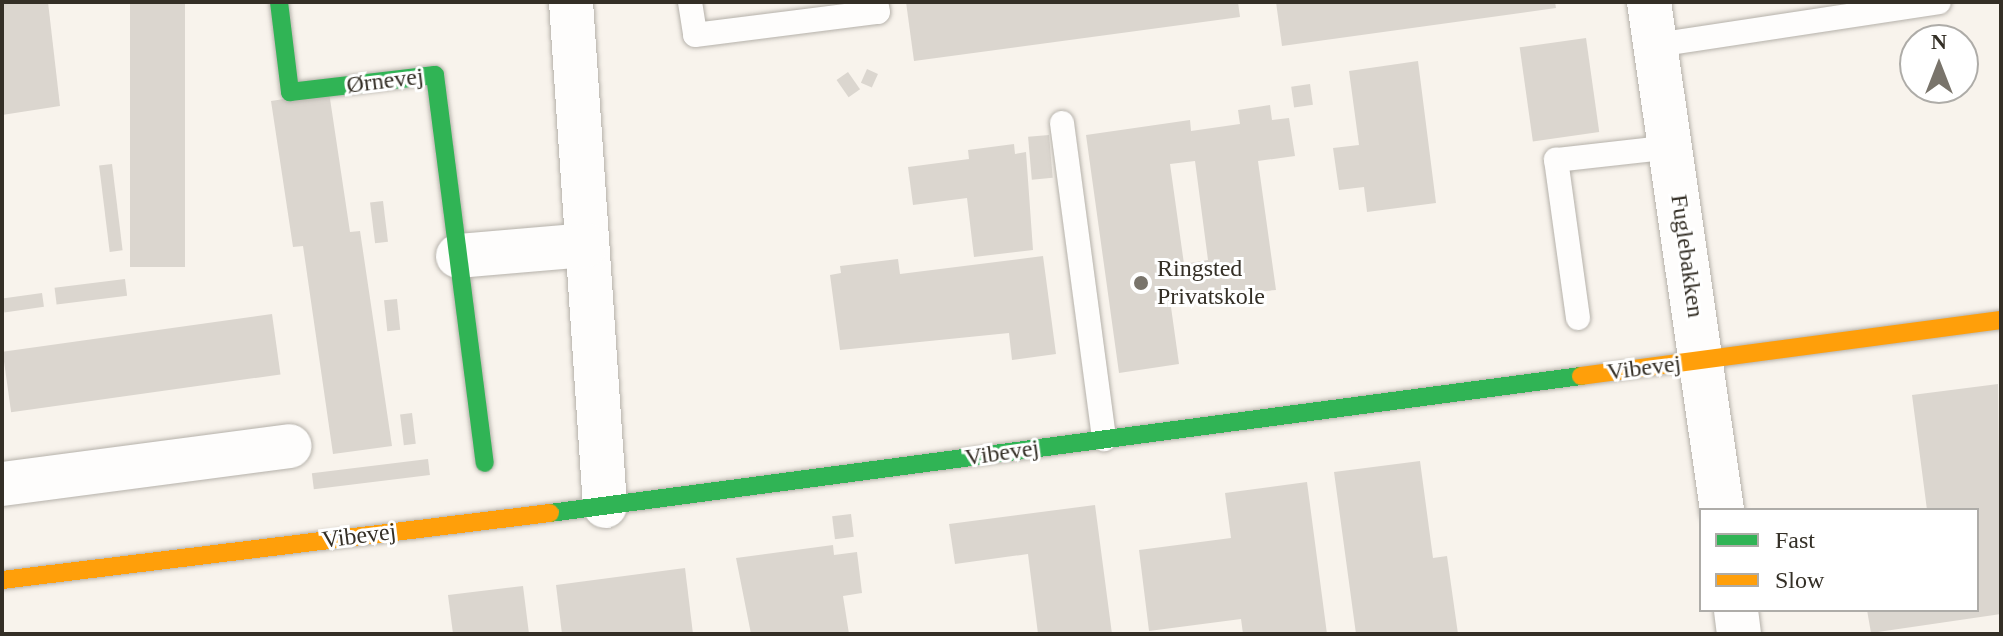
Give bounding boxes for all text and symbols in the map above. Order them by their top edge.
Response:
north arrow [1899,24,1979,104]
text: N [1931,29,1947,54]
street label: Ørnevej [345,62,425,100]
street label: Fuglebakken [1664,193,1710,319]
place label: Ringsted Privatskole [1157,255,1265,311]
marker: Ringsted Privatskole [1132,274,1150,292]
street label: Vibevej [1605,349,1683,387]
street label: Vibevej [963,434,1041,472]
legend [1699,508,1979,612]
street label: Vibevej [320,517,398,555]
text: Fast [1775,527,1815,553]
text: Slow [1775,567,1824,593]

